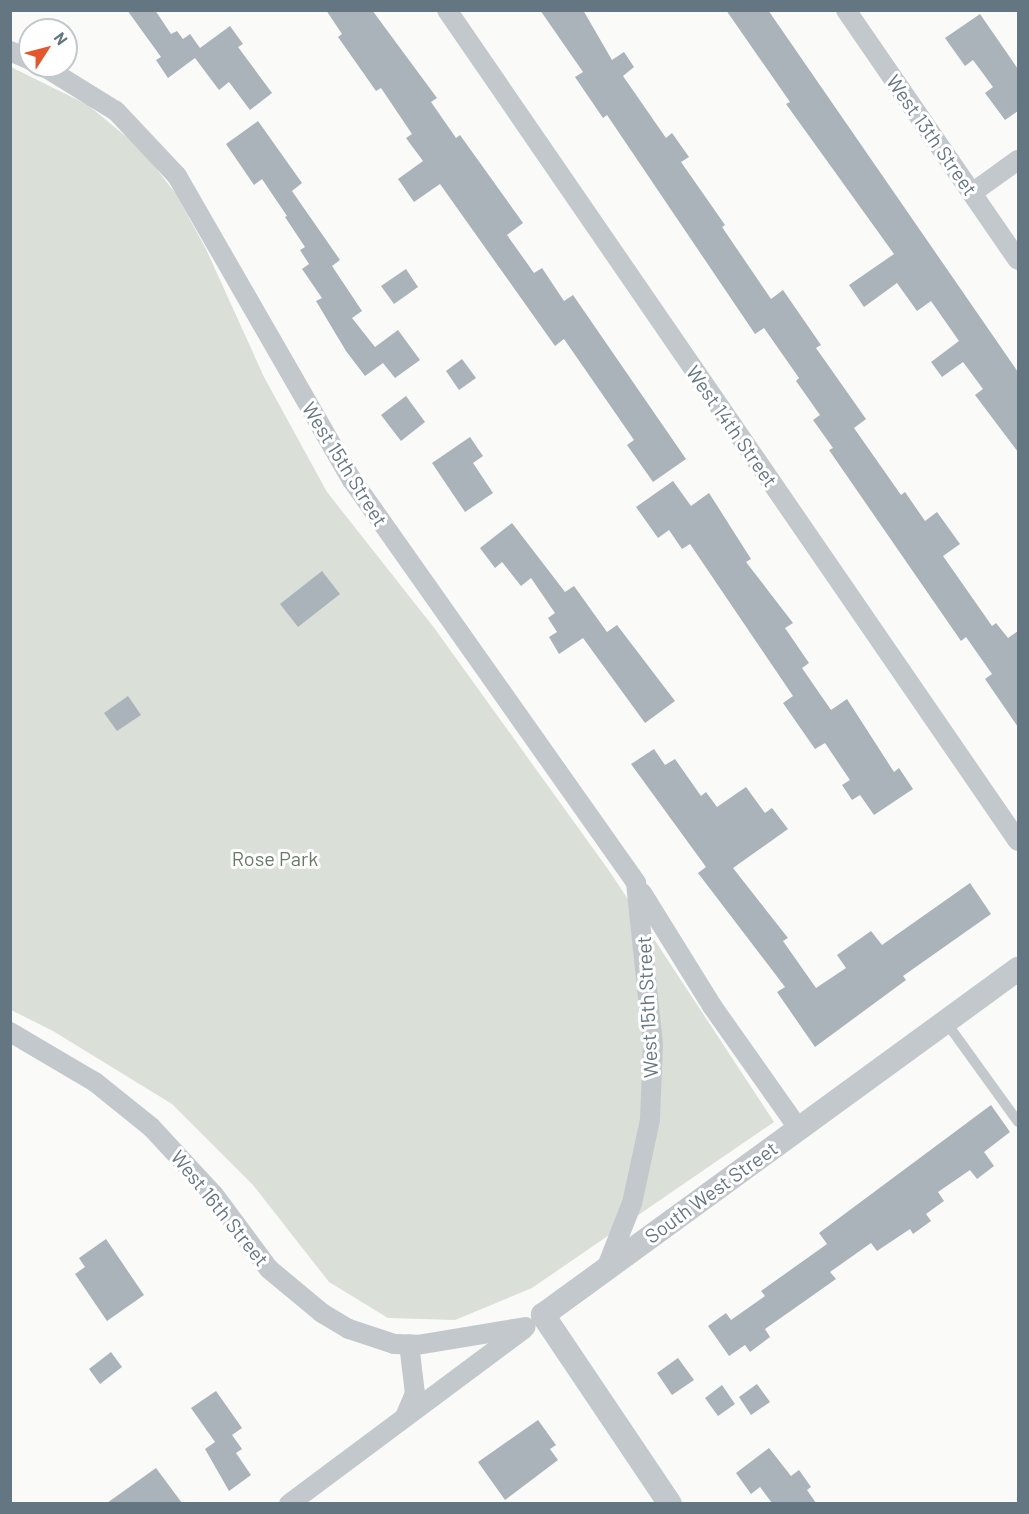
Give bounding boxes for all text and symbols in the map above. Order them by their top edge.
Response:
north arrow [18,18,78,78]
text: N [51,28,72,48]
street label: West 13th Street [881,70,983,200]
street label: West 14th Street [681,361,783,491]
street label: West 15th Street [297,397,393,531]
park label: Rose Park [232,846,318,870]
street label: West 15th Street [631,936,663,1078]
street label: South West Street [640,1136,782,1248]
street label: West 16th Street [166,1145,274,1271]

